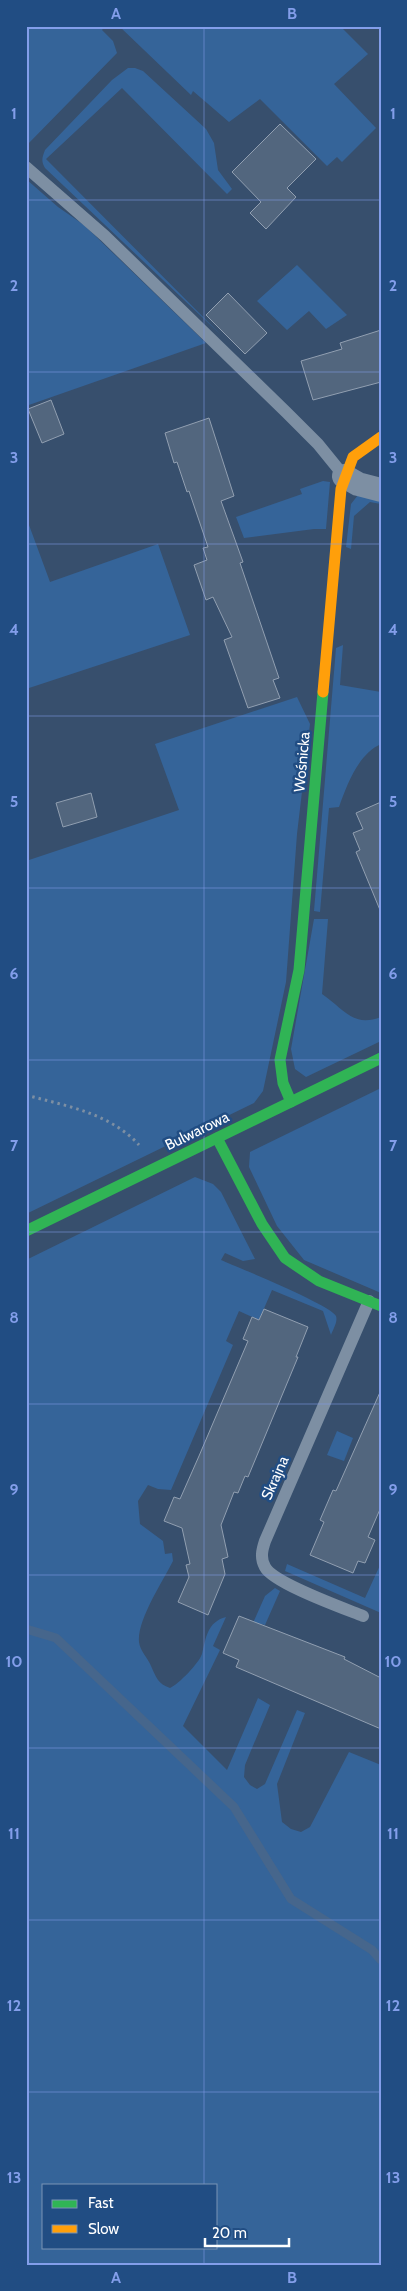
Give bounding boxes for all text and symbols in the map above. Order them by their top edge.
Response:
text: A [111,4,121,23]
text: B [287,4,297,23]
text: 1 [11,104,17,123]
text: 1 [390,104,396,123]
text: 2 [10,276,18,295]
text: 2 [389,276,397,295]
text: 3 [10,448,18,467]
text: 3 [389,448,397,467]
text: 4 [9,620,19,639]
text: 4 [388,620,398,639]
street label: Wośnicka [290,730,314,793]
text: 5 [10,792,18,811]
text: 5 [389,792,397,811]
text: 6 [10,964,19,983]
text: 6 [389,964,398,983]
street label: Bulwarowa [162,1107,233,1154]
text: 7 [10,1136,19,1155]
text: 7 [389,1136,398,1155]
text: 8 [9,1308,19,1327]
text: 8 [388,1308,398,1327]
street label: Skrajna [257,1453,293,1503]
text: 9 [10,1480,19,1499]
text: 9 [389,1480,398,1499]
text: 10 [5,1652,23,1671]
text: 10 [384,1652,402,1671]
text: 11 [8,1824,20,1843]
text: 11 [387,1824,399,1843]
text: 12 [7,1996,21,2015]
text: 12 [386,1996,400,2015]
text: 13 [7,2168,21,2187]
text: 13 [386,2168,400,2187]
legend [42,2184,218,2248]
text: Fast [88,2194,113,2212]
scale bar [205,2216,288,2248]
text: Slow [88,2220,119,2238]
text: 20 m [212,2224,247,2242]
text: A [111,2268,121,2287]
text: B [287,2268,297,2287]

